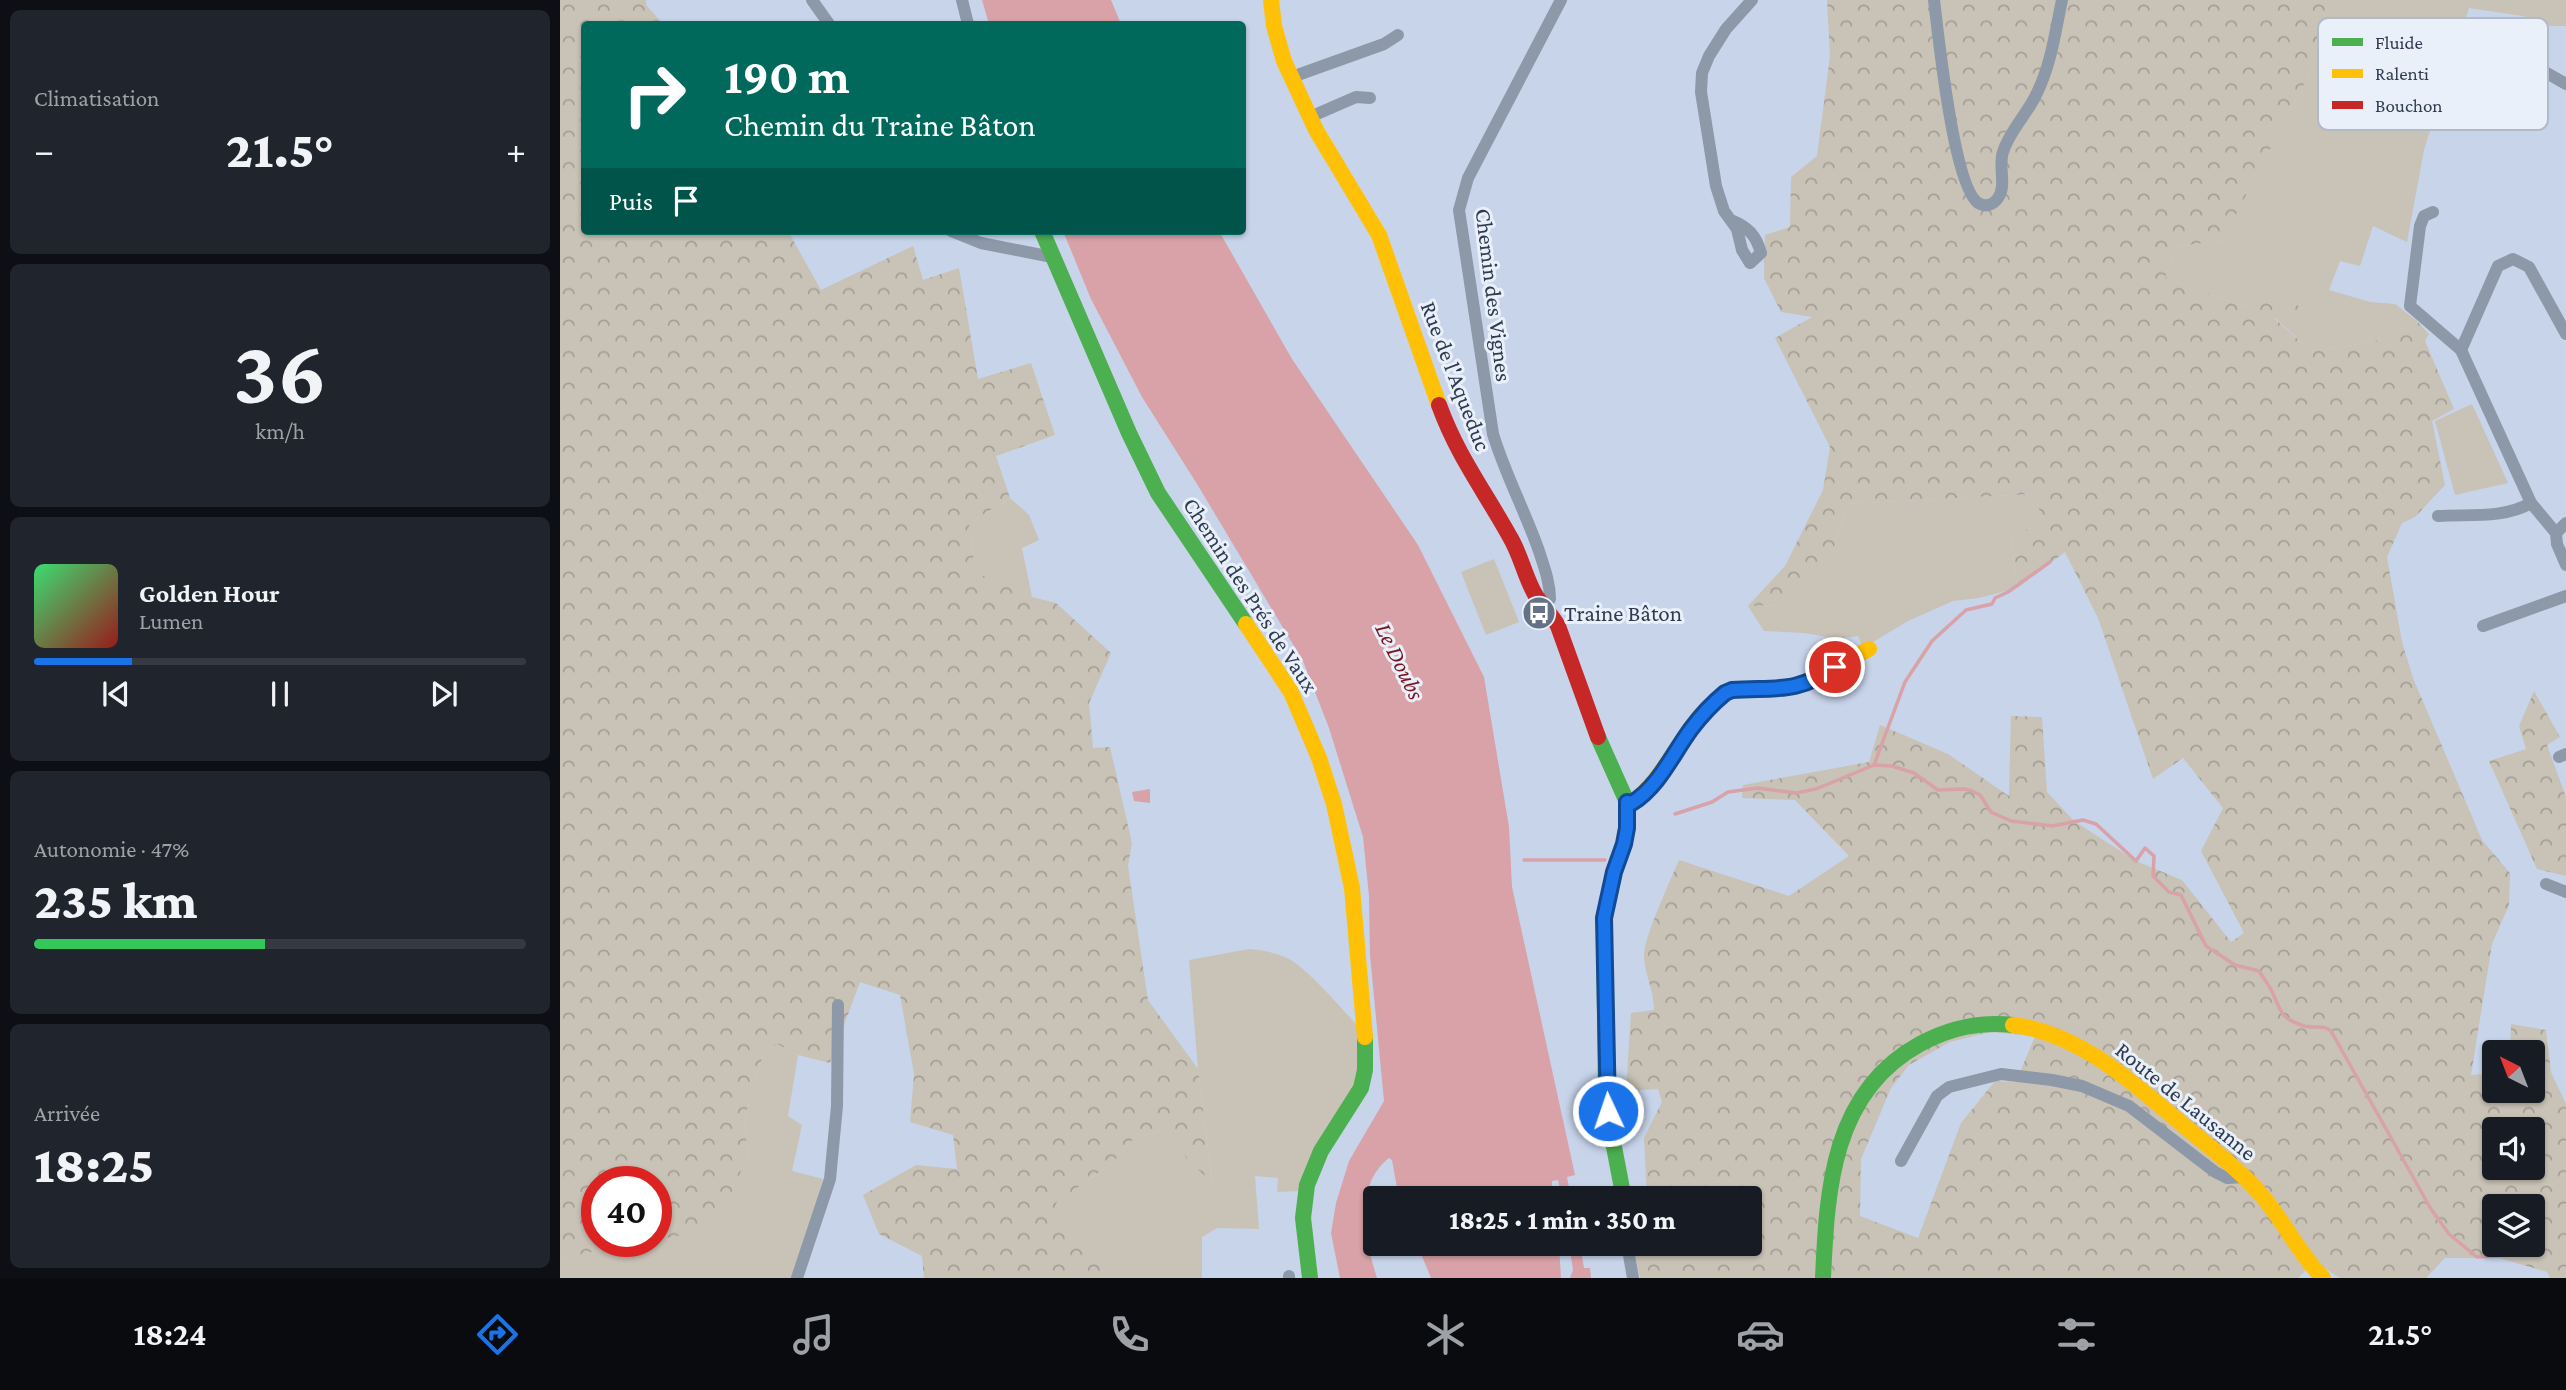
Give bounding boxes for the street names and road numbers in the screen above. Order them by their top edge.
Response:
street label: Chemin des Vignes [1470,207,1518,383]
street label: Rue de l'Aqueduc [1416,298,1497,455]
street label: Chemin des Prés de Vaux [1178,492,1324,698]
street label: Route de Lausanne [2110,1036,2262,1166]

